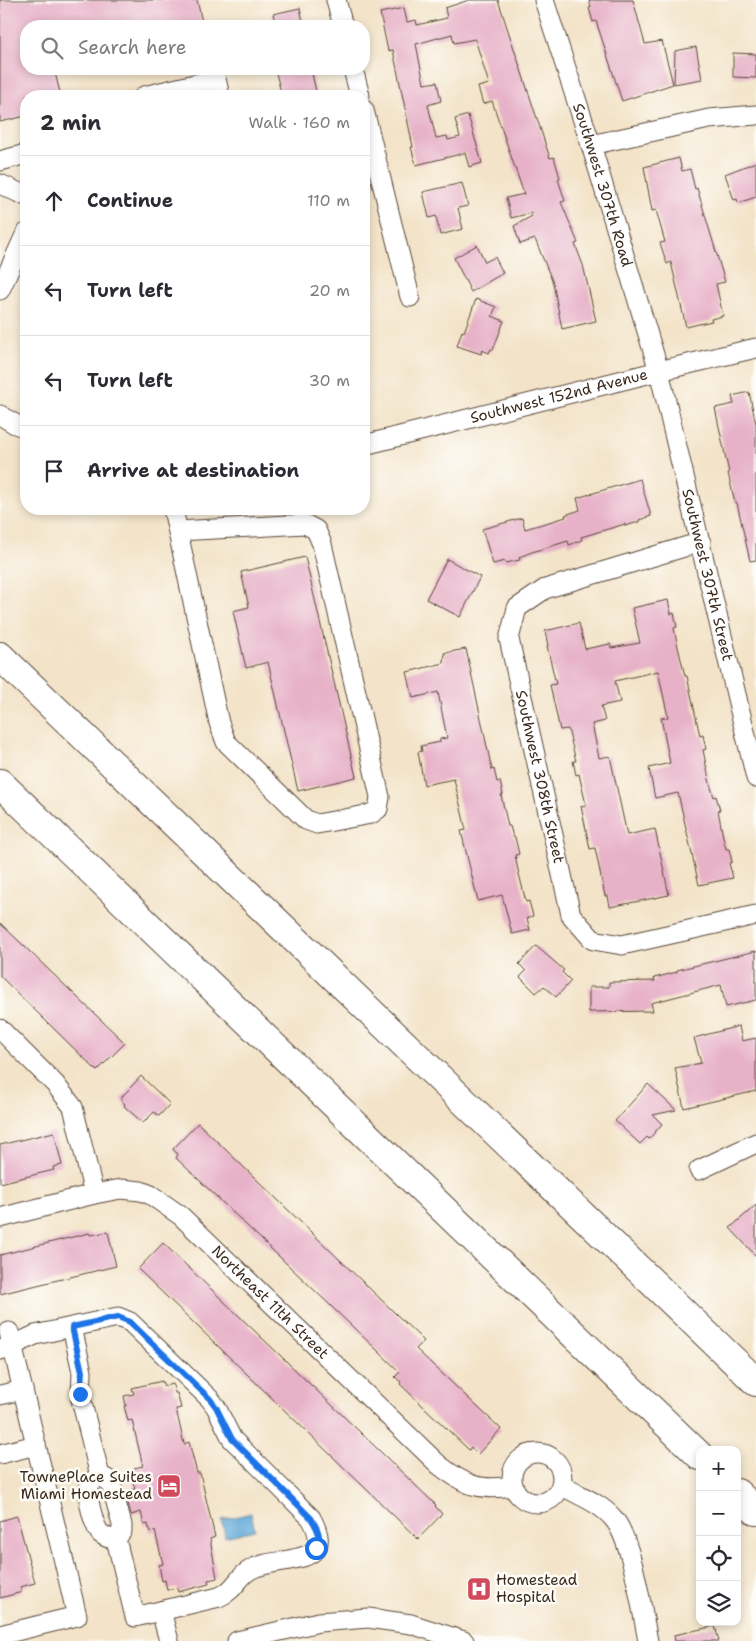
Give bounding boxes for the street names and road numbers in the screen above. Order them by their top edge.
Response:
street label: Southwest 307th Road [568,101,637,270]
street label: Southwest 152nd Avenue [468,364,650,428]
street label: Southwest 307th Street [677,487,738,663]
street label: Southwest 308th Street [511,688,569,865]
street label: Northeast 11th Street [207,1241,333,1363]

